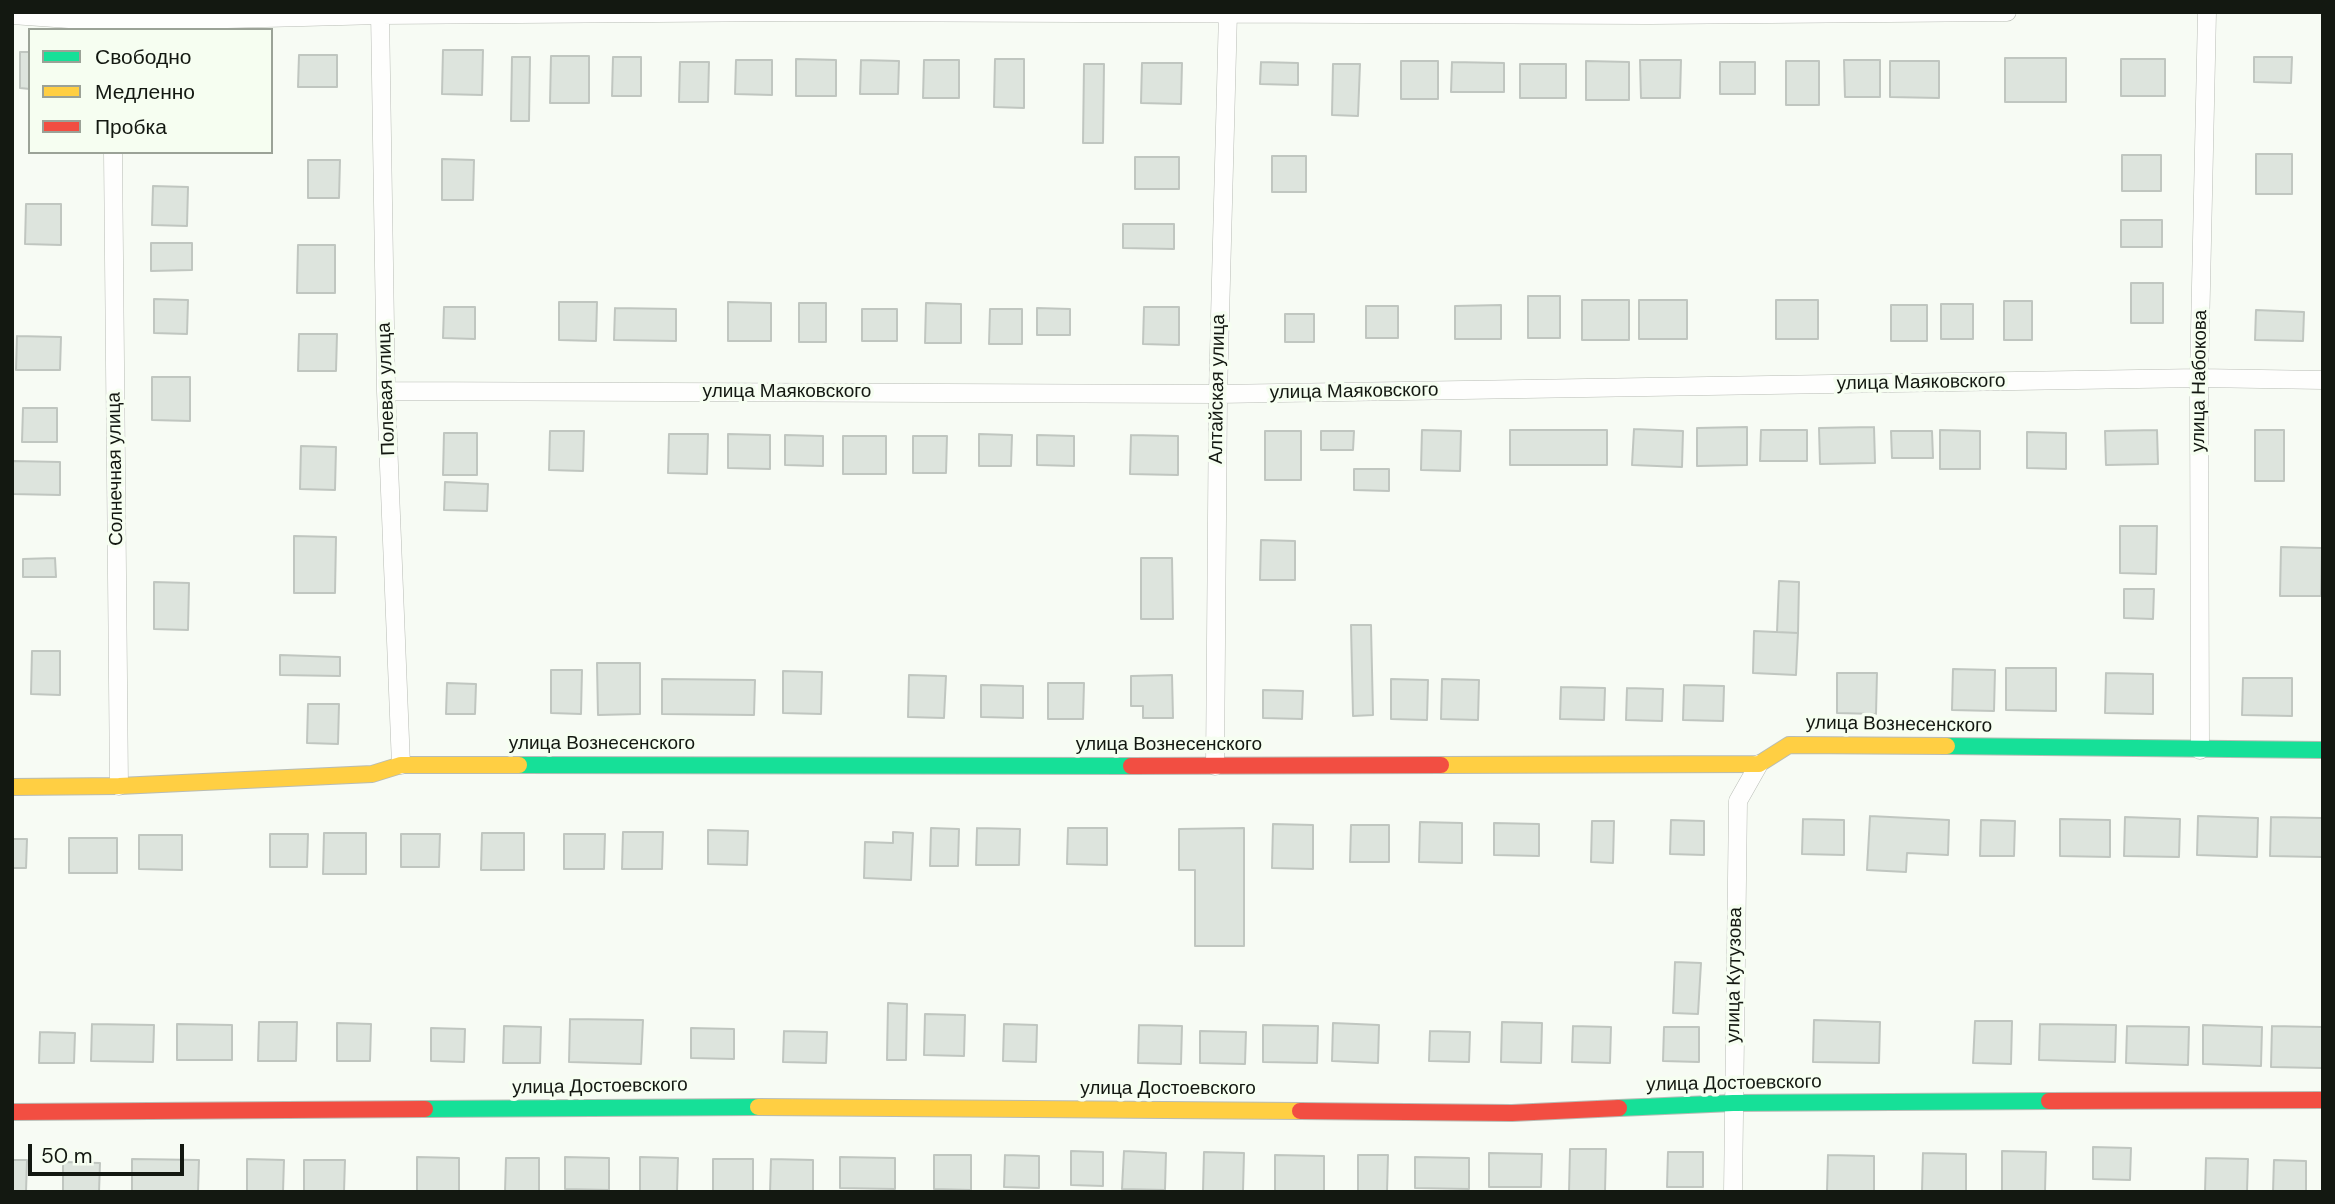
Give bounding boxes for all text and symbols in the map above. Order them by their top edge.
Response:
legend [28,28,273,154]
text: Свободно [95,43,192,71]
text: Медленно [95,78,195,106]
text: Пробка [95,113,167,141]
street label: улица Набокова [2187,310,2213,452]
street label: Алтайская улица [1205,314,1231,464]
street label: Полевая улица [373,322,401,456]
street label: улица Маяковского [1836,370,2006,396]
street label: улица Маяковского [1269,379,1439,405]
street label: улица Маяковского [703,381,871,403]
street label: Солнечная улица [103,392,129,546]
street label: улица Вознесенского [1806,712,1992,738]
street label: улица Вознесенского [509,733,695,755]
street label: улица Вознесенского [1076,734,1262,756]
street label: улица Кутузова [1722,907,1748,1043]
street label: улица Достоевского [1646,1071,1822,1097]
street label: улица Достоевского [512,1074,688,1100]
street label: улица Достоевского [1080,1078,1256,1100]
scale bar [32,1130,187,1174]
text: 50 m [41,1142,92,1170]

